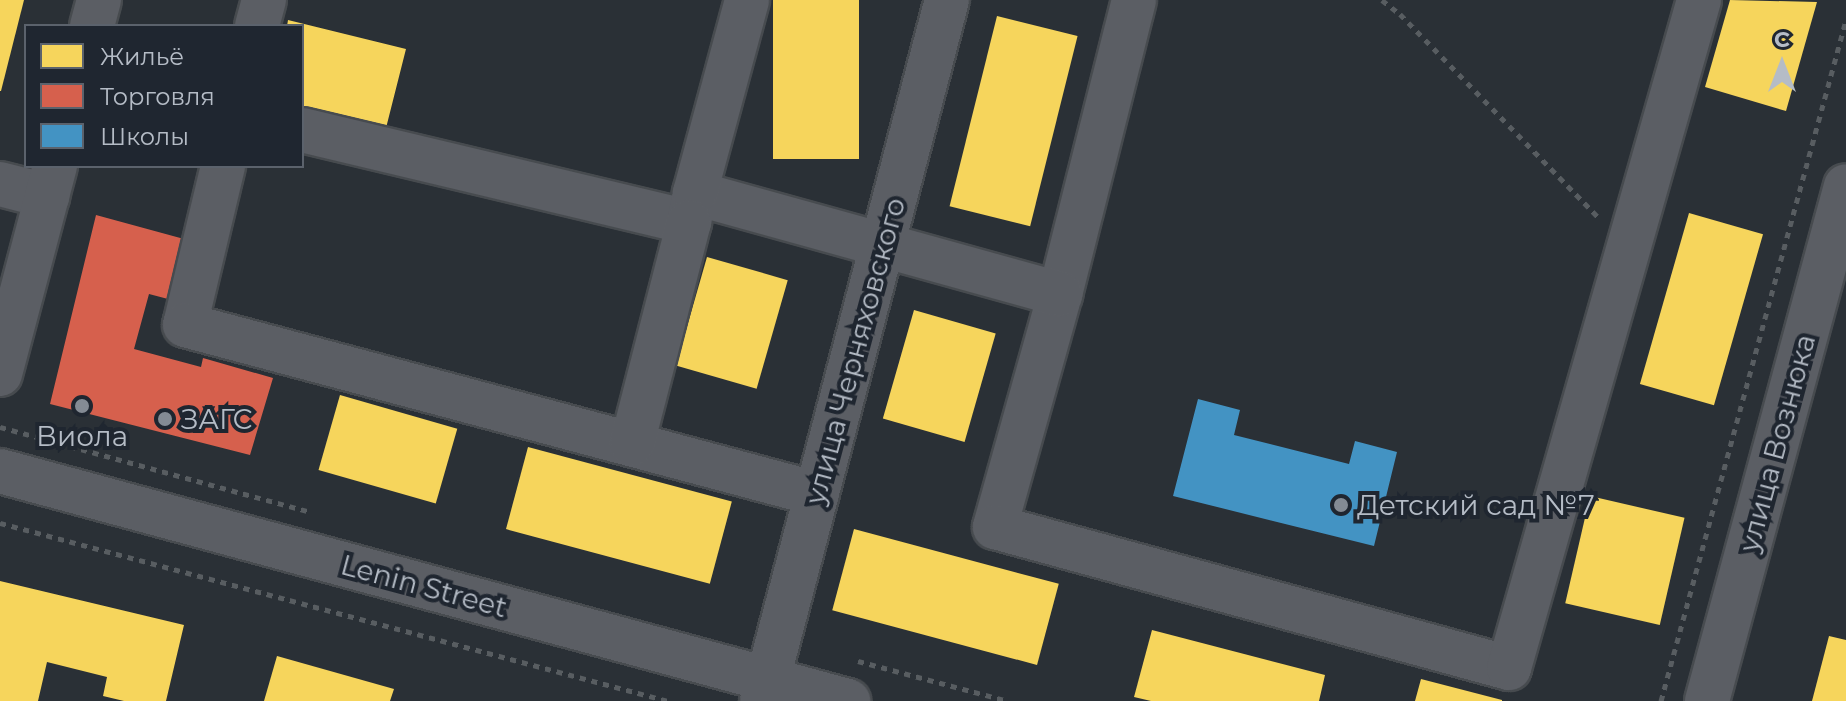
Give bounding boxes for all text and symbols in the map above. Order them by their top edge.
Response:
legend [24,24,304,168]
north arrow [1742,24,1822,104]
text: С [1774,26,1790,53]
text: Жильё [100,42,184,71]
text: Торговля [100,82,215,111]
text: Школы [100,122,189,151]
street label: улица Черняховского [798,194,912,508]
street label: улица Вознюка [1732,331,1822,555]
marker: Виола [73,397,91,415]
place label: ЗАГС [181,402,252,436]
marker: ЗАГС [156,410,174,428]
place label: Виола [36,419,128,453]
place label: Детский сад №7 [1357,488,1595,522]
marker: Детский сад №7 [1332,496,1350,514]
street label: Lenin Street [337,548,511,624]

